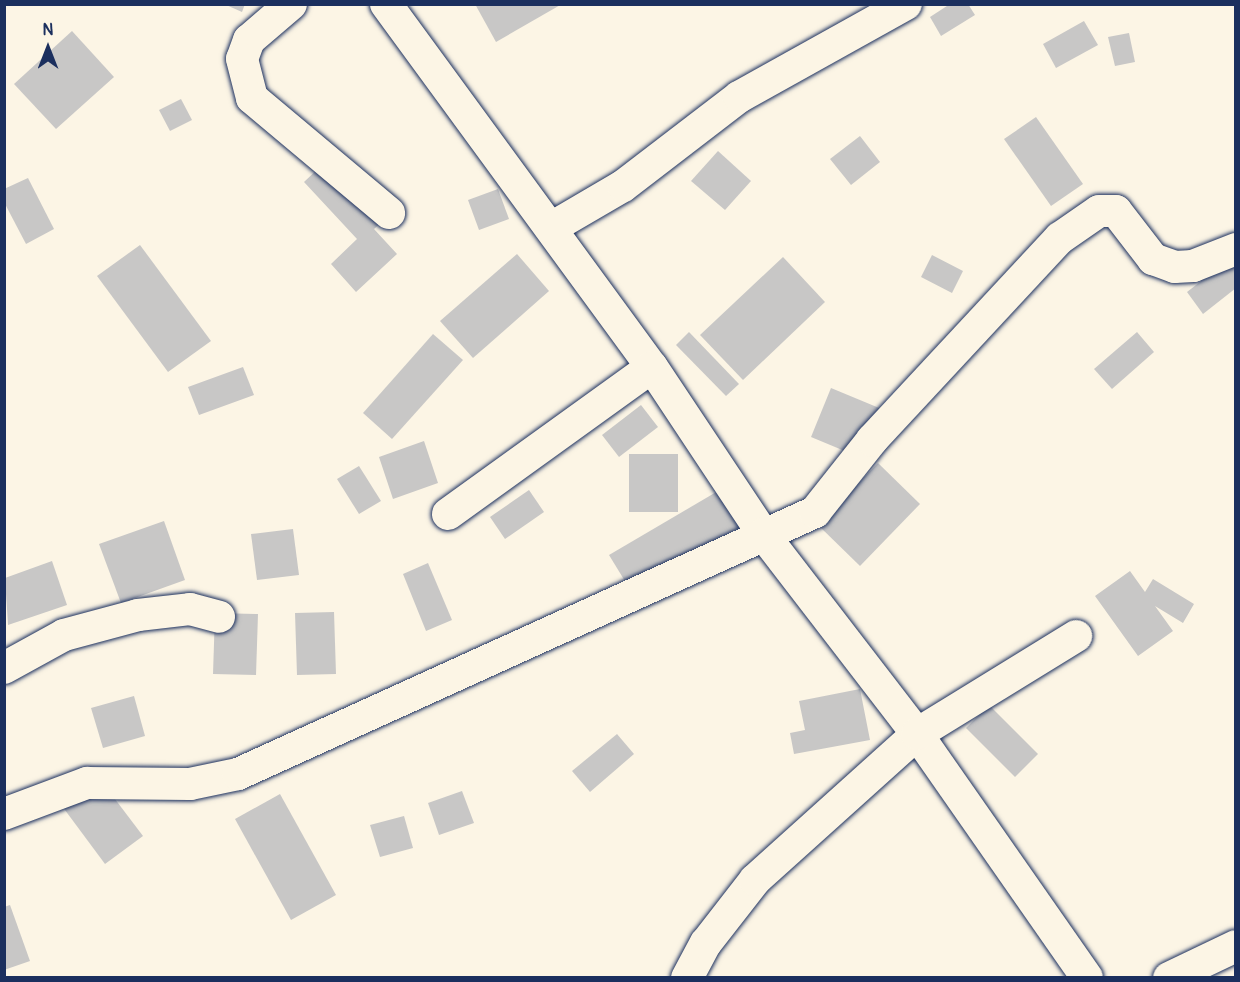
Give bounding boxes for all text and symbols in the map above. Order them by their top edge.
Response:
north arrow [18,18,78,78]
text: N [43,20,53,40]

